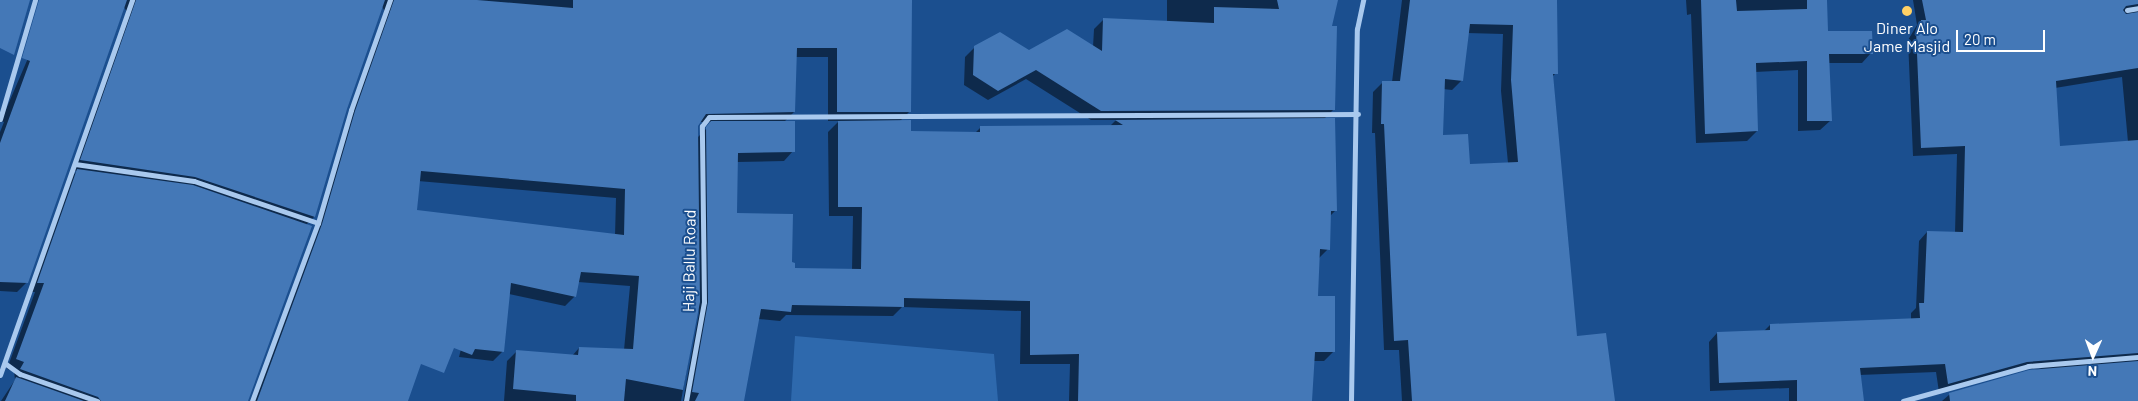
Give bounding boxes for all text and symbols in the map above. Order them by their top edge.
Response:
marker: Diner Alo Jame Masjid [1901,5,1913,17]
place label: Diner Alo Jame Masjid [1864,18,1950,56]
scale bar [1958,20,2047,52]
text: 20 m [1964,30,1996,48]
street label: Haji Ballu Road [679,210,699,312]
north arrow [2068,331,2118,381]
text: N [2088,363,2097,380]

